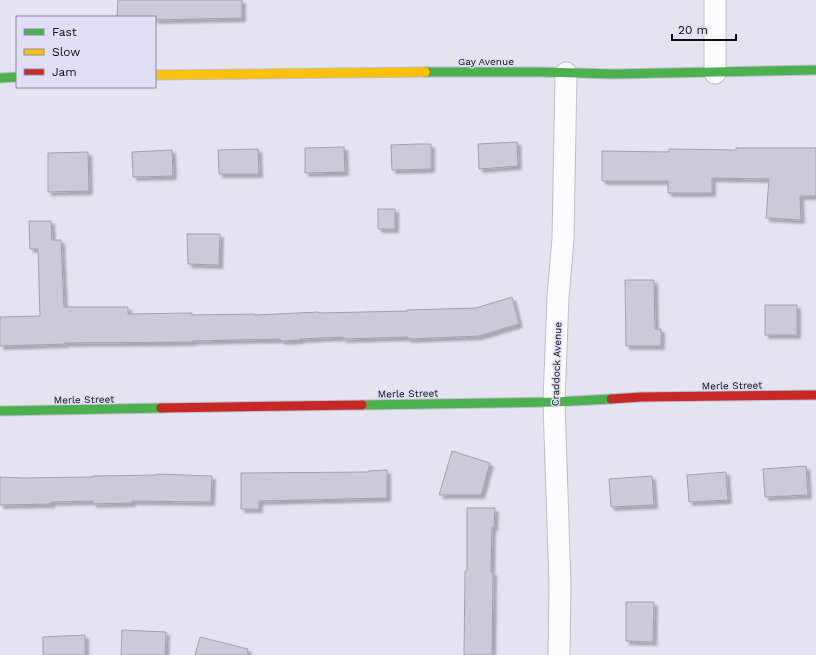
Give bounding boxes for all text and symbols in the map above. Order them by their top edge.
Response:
legend [16,16,156,88]
scale bar [672,16,736,42]
text: 20 m [678,23,708,37]
text: Fast [52,25,77,39]
text: Slow [52,45,80,59]
street label: Gay Avenue [458,56,514,67]
text: Jam [52,65,77,79]
street label: Craddock Avenue [550,321,563,406]
street label: Merle Street [702,379,763,392]
street label: Merle Street [378,387,439,400]
street label: Merle Street [54,393,115,406]

